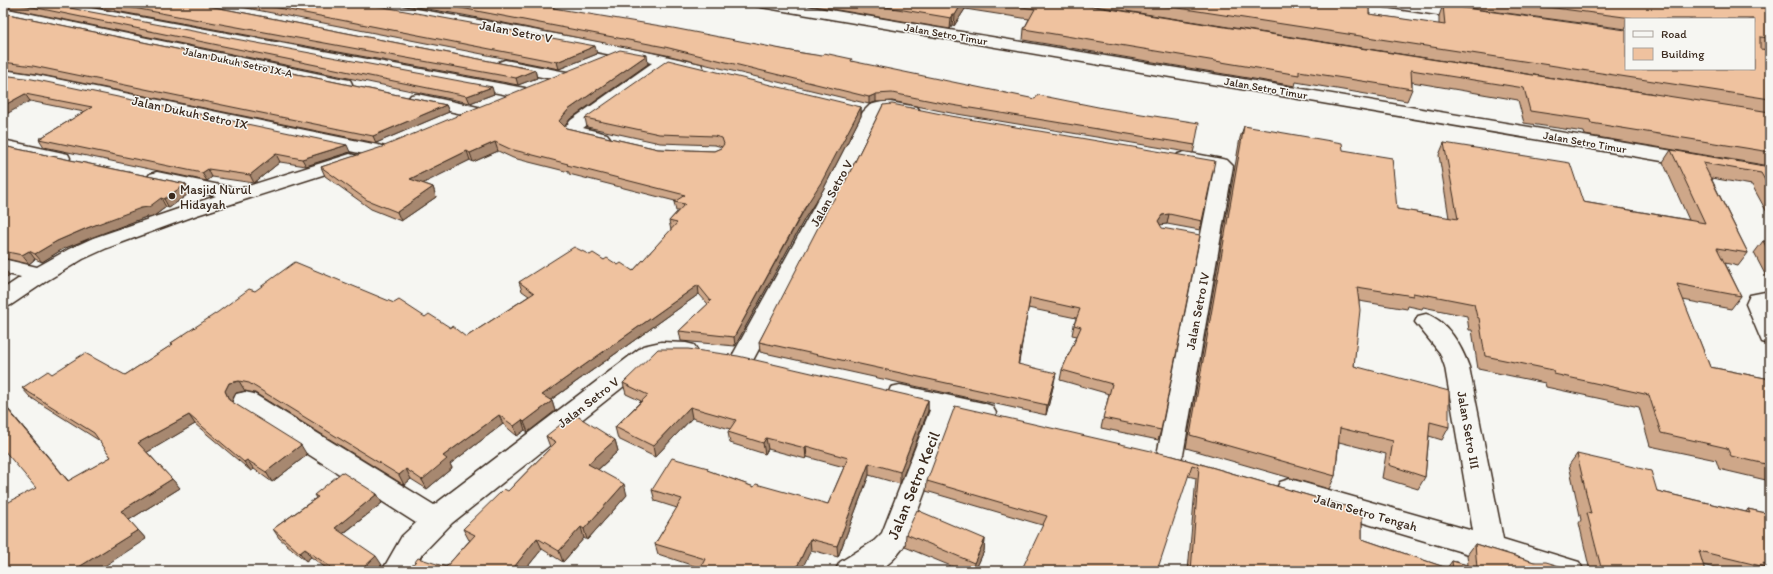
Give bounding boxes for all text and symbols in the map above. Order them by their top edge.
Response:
street label: Jalan Setro V [478,17,554,46]
legend [1625,18,1755,70]
street label: Jalan Setro Timur [903,21,989,48]
text: Road [1661,27,1687,41]
street label: Jalan Dukuh Setro IX-A [182,45,294,80]
text: Building [1661,47,1705,61]
street label: Jalan Setro Timur [1223,75,1309,102]
street label: Jalan Dukuh Setro IX [131,93,250,132]
street label: Jalan Setro Timur [1542,129,1628,156]
street label: Jalan Setro V [807,157,856,229]
place label: Masjid Nurul Hidayah [180,182,252,212]
marker: Masjid Nurul Hidayah [167,191,177,201]
street label: Jalan Setro IV [1183,271,1212,351]
street label: Jalan Setro V [555,374,622,431]
street label: Jalan Setro III [1454,390,1483,470]
street label: Jalan Setro Kecil [883,428,944,542]
street label: Jalan Setro Tengah [1312,491,1419,534]

